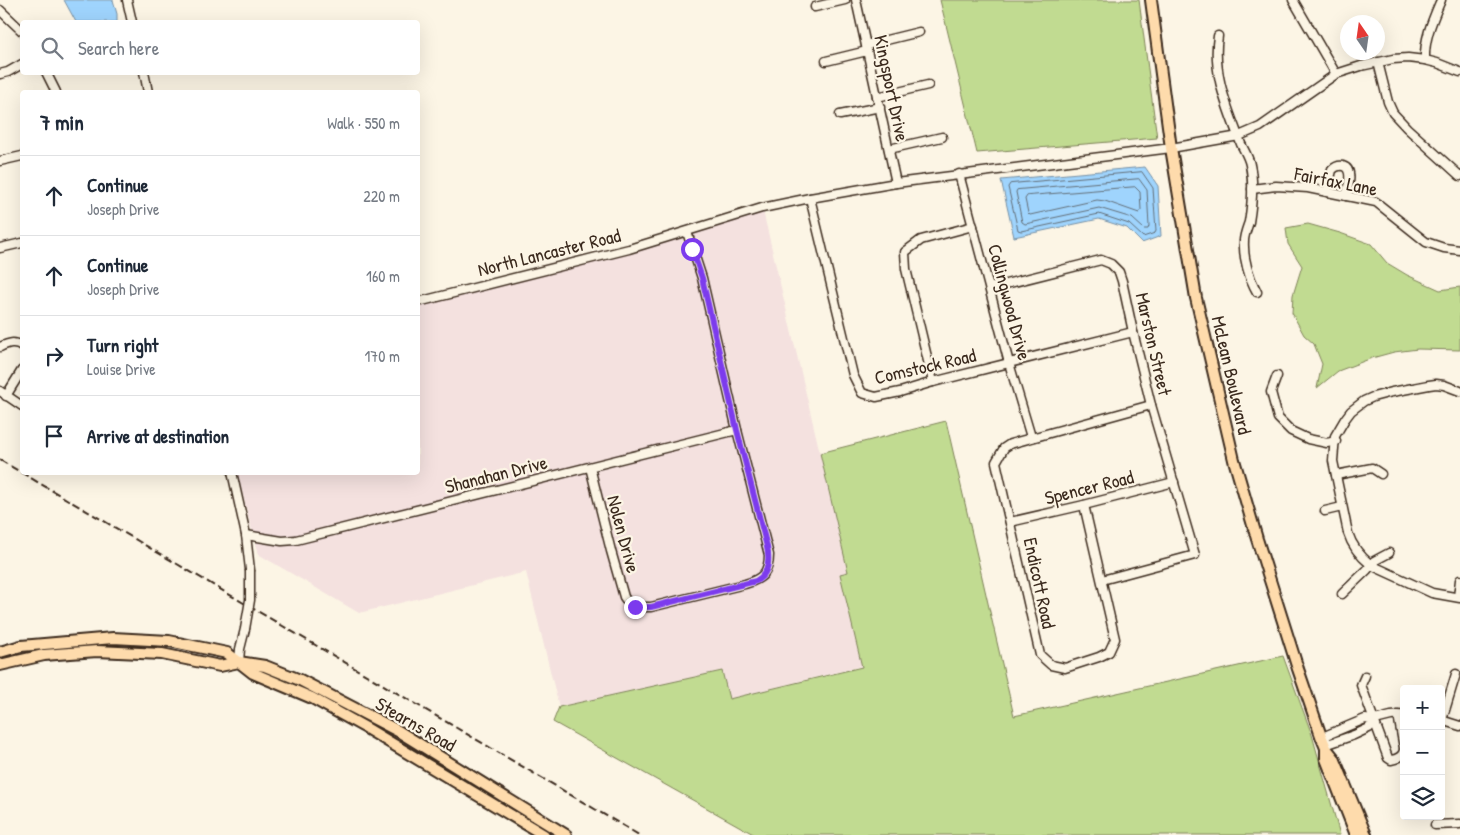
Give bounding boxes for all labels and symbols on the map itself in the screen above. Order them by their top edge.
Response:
north arrow [1340,15,1385,60]
street label: Kingsport Drive [868,32,916,144]
street label: Fairfax Lane [1291,160,1380,202]
street label: North Lancaster Road [475,222,624,282]
route start [681,238,704,261]
street label: Collingwood Drive [982,241,1038,363]
street label: Marston Street [1130,290,1179,398]
street label: McLean Boulevard [1206,313,1258,437]
street label: Comstock Road [872,342,979,390]
street label: Shanahan Drive [442,449,550,499]
street label: Spencer Road [1042,463,1137,511]
street label: Nolen Drive [601,492,647,576]
street label: Endicott Road [1018,535,1062,631]
route end [624,596,647,619]
street label: Stearns Road [371,690,462,758]

